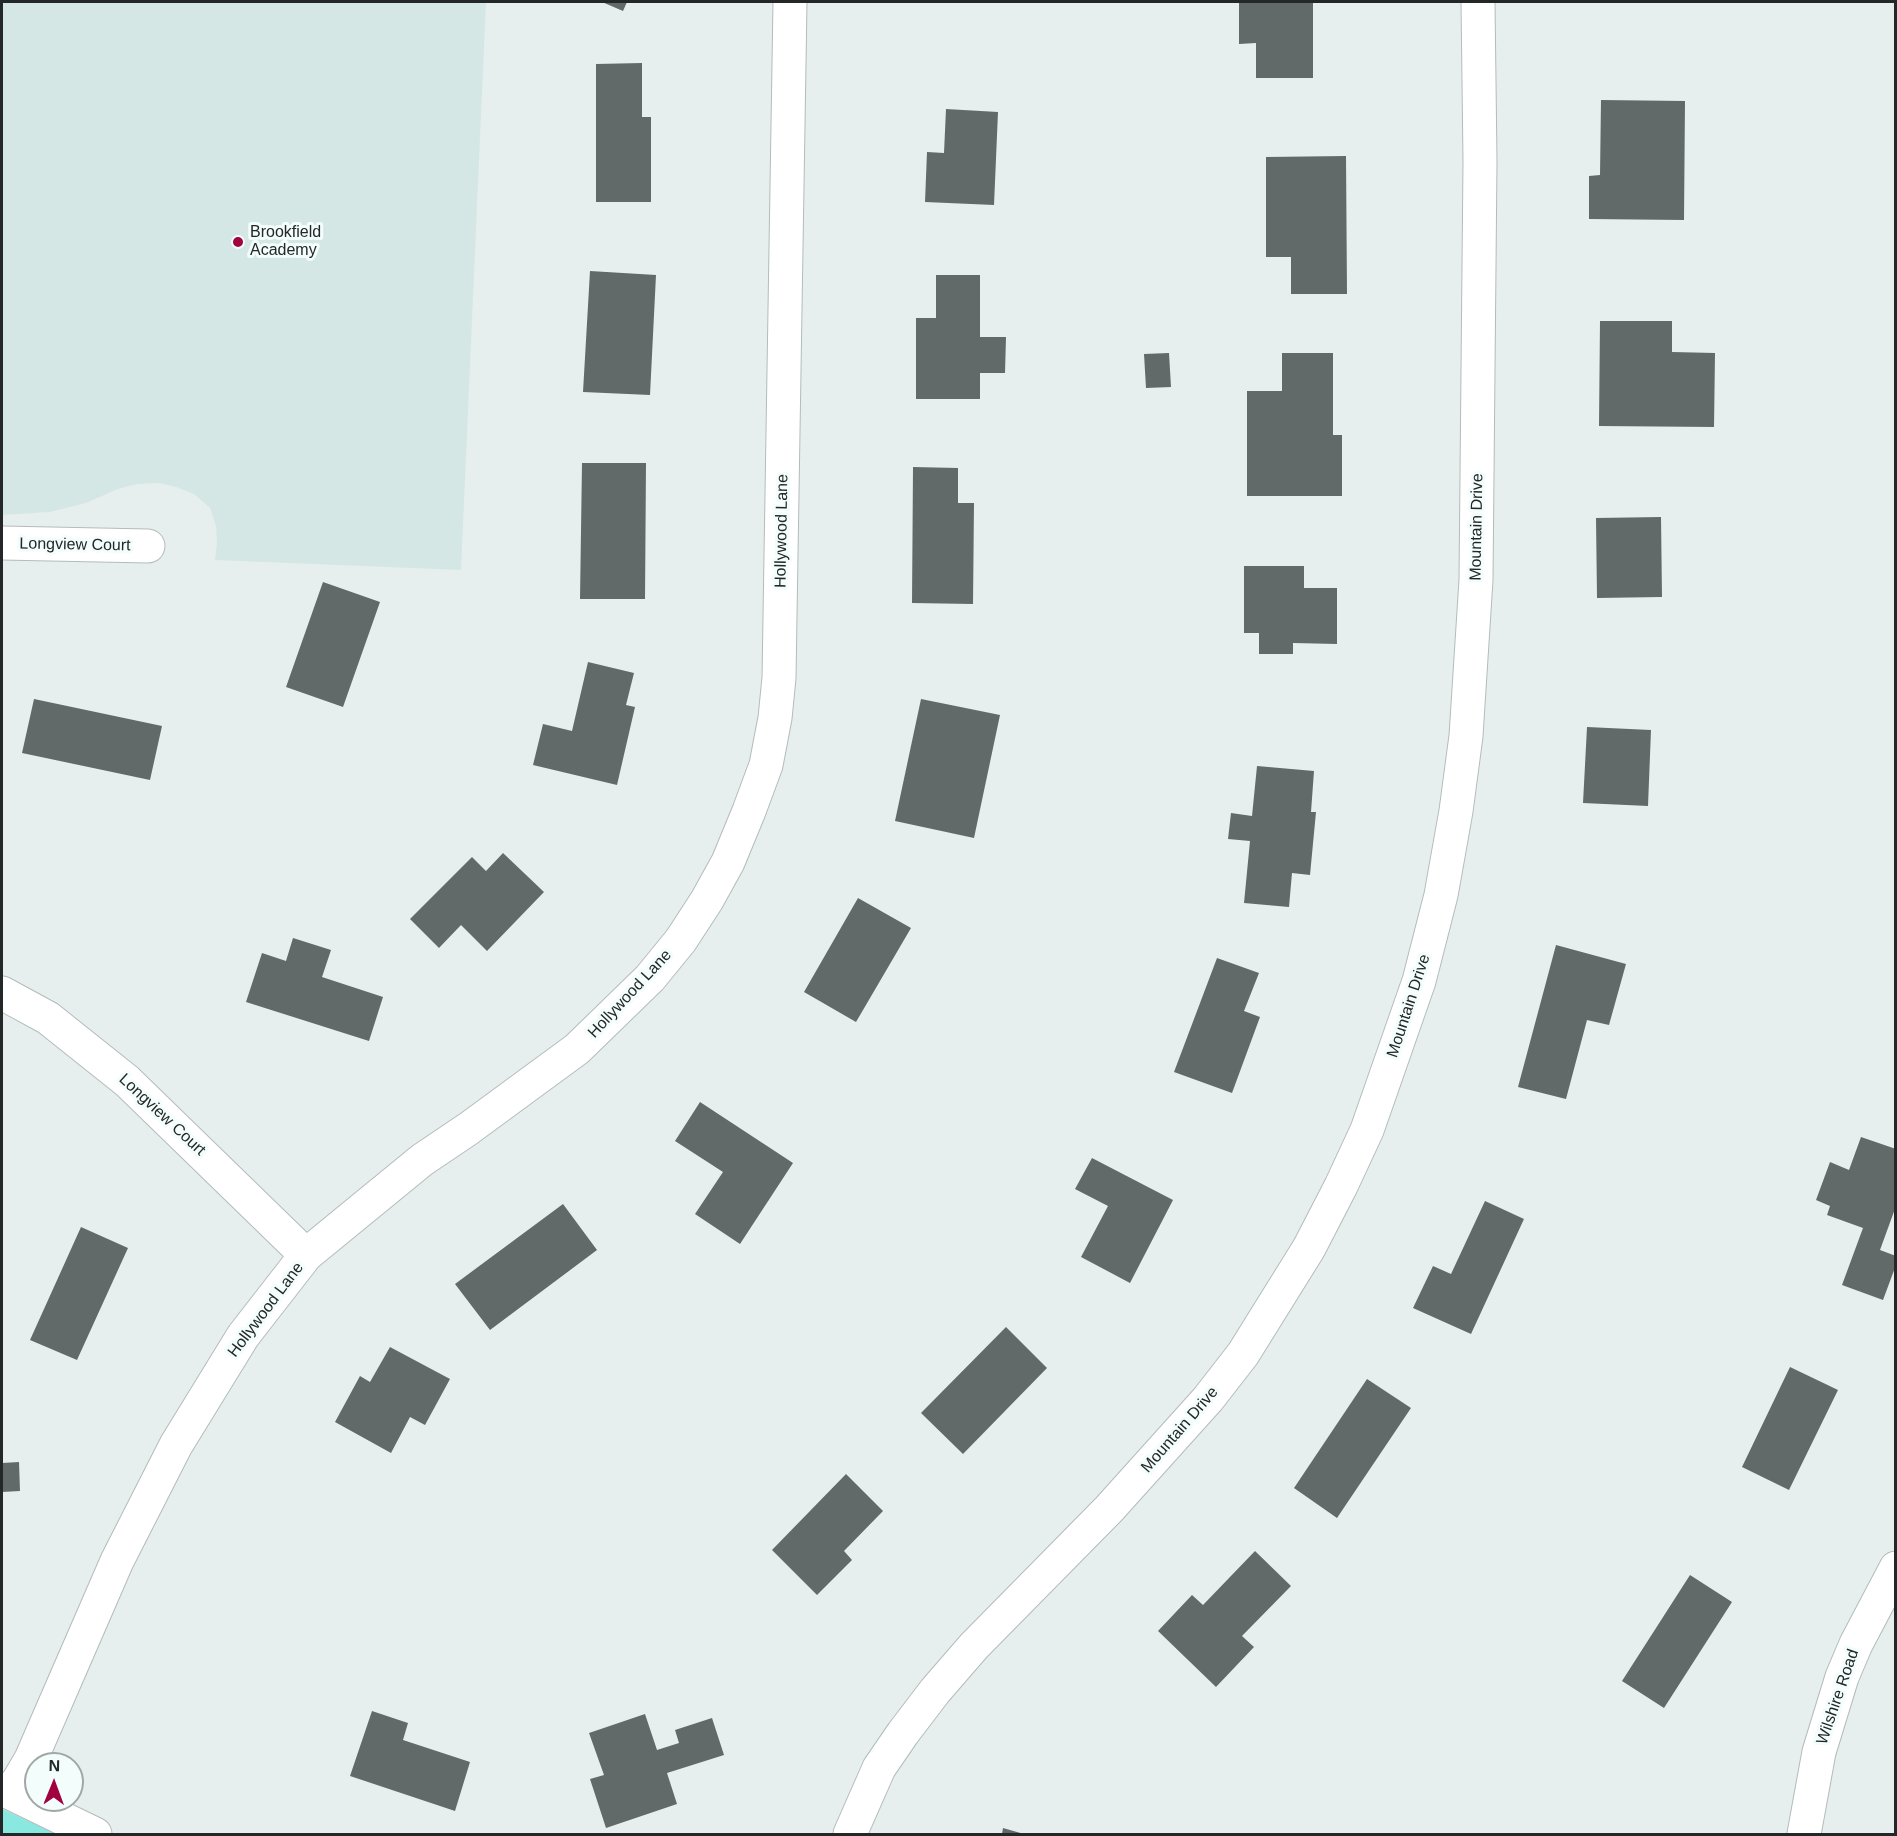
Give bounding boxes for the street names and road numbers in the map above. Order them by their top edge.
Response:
street label: Mountain Drive [1466,473,1488,581]
street label: Hollywood Lane [771,474,793,588]
street label: Longview Court [19,534,131,556]
street label: Hollywood Lane [584,946,676,1042]
street label: Mountain Drive [1383,952,1435,1060]
street label: Longview Court [115,1070,209,1160]
street label: Hollywood Lane [224,1259,308,1361]
street label: Mountain Drive [1137,1383,1223,1477]
street label: Wilshire Road [1813,1647,1863,1747]

